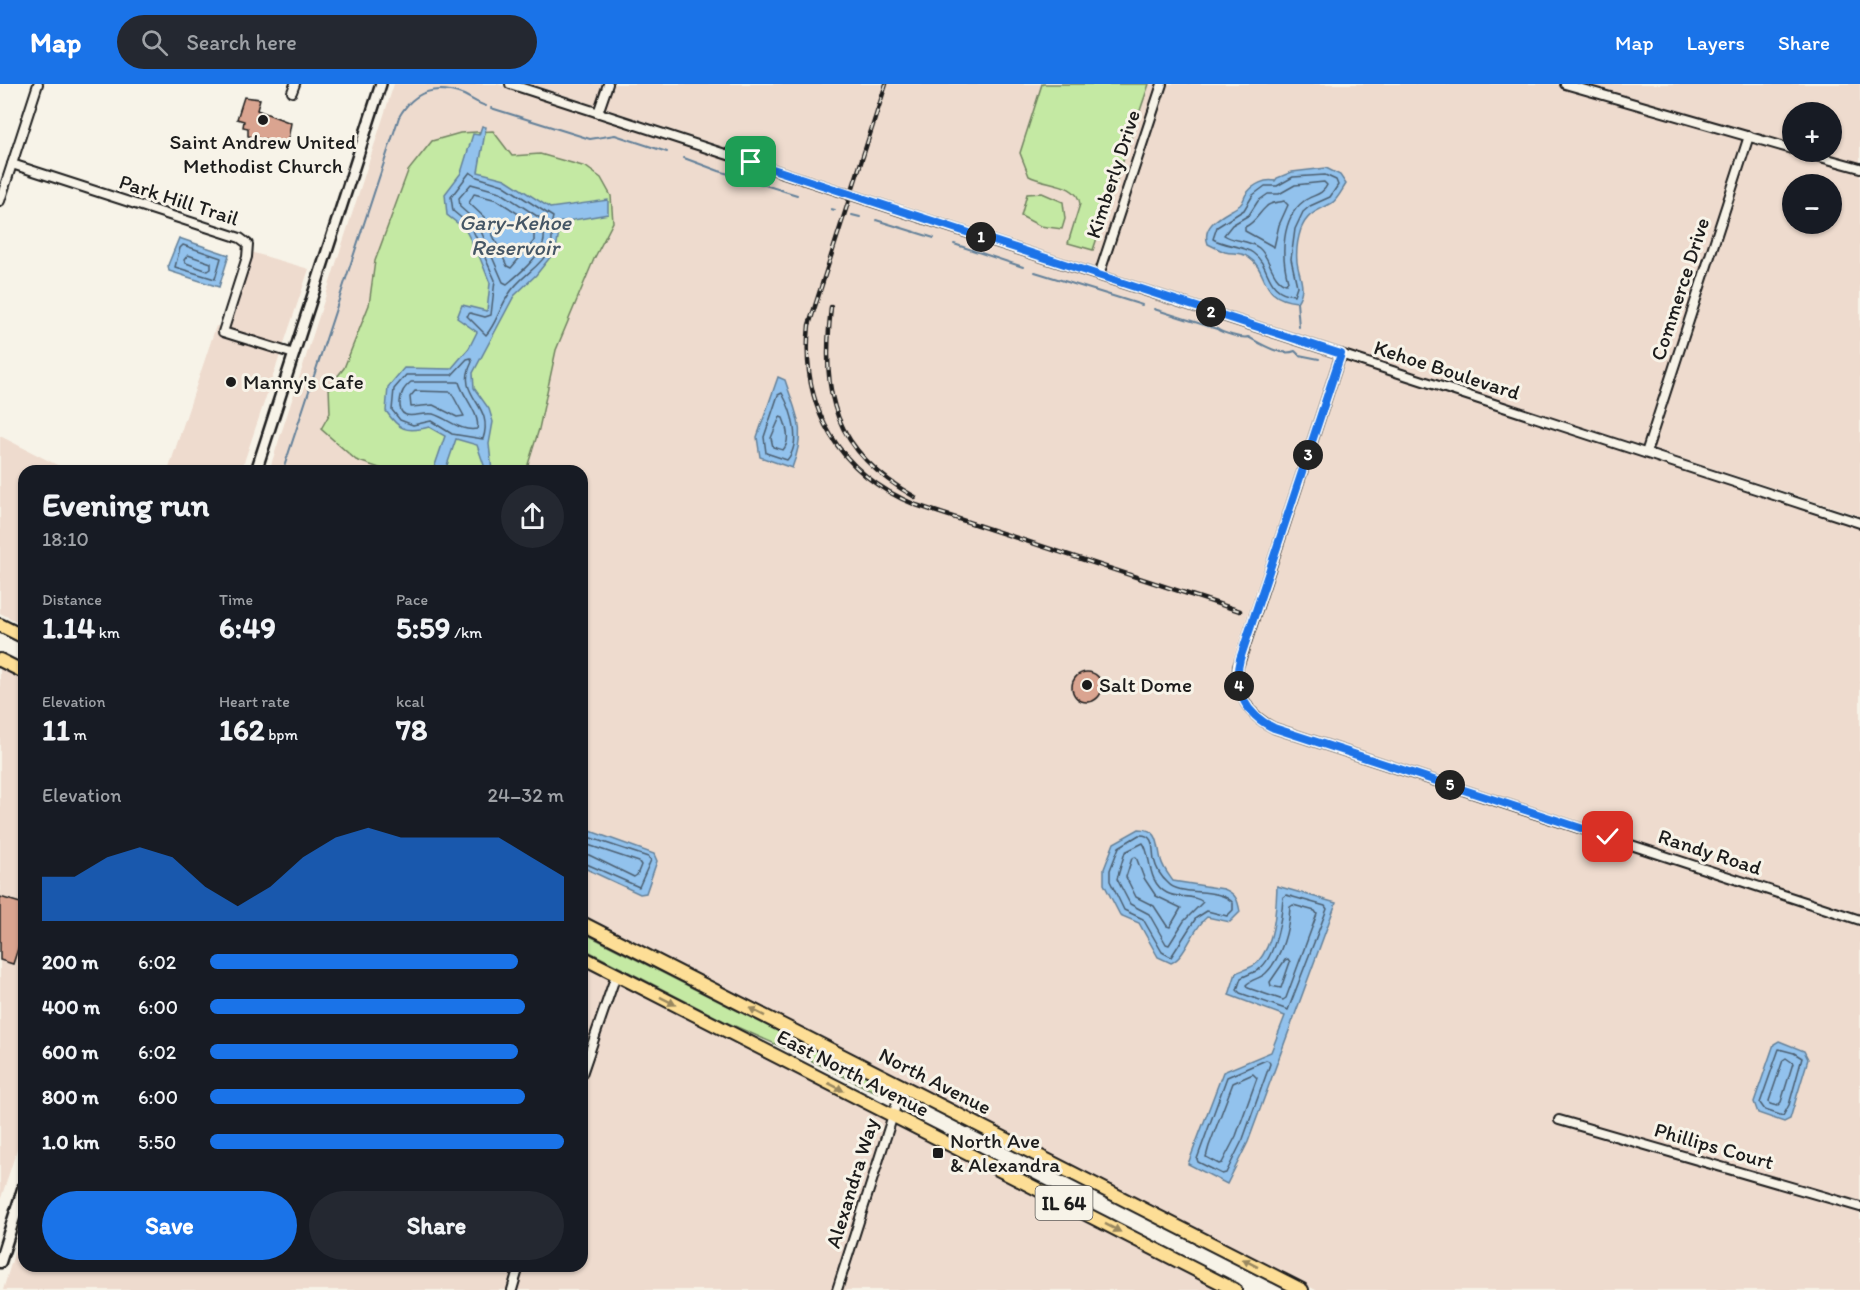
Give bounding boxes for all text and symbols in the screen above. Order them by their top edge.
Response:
search box [117,15,537,69]
text: Map [30,25,81,59]
icon: search [138,26,171,59]
text: Search here [186,29,297,56]
text: Map [1615,30,1654,55]
text: Layers [1687,30,1745,55]
text: Share [1778,30,1830,55]
map controls [1782,102,1842,234]
button: + [1782,102,1842,162]
street label: Kimberly Drive [1080,106,1145,241]
marker: Saint Andrew United Methodist Church [256,113,270,127]
place label: Saint Andrew United Methodist Church [169,129,357,178]
pin [725,136,776,187]
icon: arrive [734,145,767,178]
street label: Park Hill Trail [116,168,242,231]
button: − [1782,174,1842,234]
water label: Gary-Kehoe Reservoir [459,209,573,261]
street label: Commerce Drive [1645,214,1714,363]
pin: 1 [966,222,996,252]
text: 1 [977,227,985,246]
pin: 2 [1196,297,1226,327]
text: 2 [1207,302,1215,321]
street label: Kehoe Boulevard [1371,334,1524,405]
place label: Manny's Cafe [243,369,364,394]
marker: Manny's Cafe [224,375,238,389]
pin: 3 [1293,440,1323,470]
text: 3 [1304,445,1312,464]
text: Evening run [42,485,209,524]
button: share [501,485,564,548]
text: 18:10 [42,527,89,551]
text: Distance [42,590,102,609]
text: Time [219,590,253,609]
text: Pace [396,590,428,609]
text: 1.14 [42,609,95,646]
text: 6:49 [219,609,276,646]
text: 5:59 [396,609,451,646]
text: km [95,623,120,642]
text: /km [451,623,482,642]
pin: 4 [1224,671,1254,701]
place label: Salt Dome [1099,672,1192,697]
text: 4 [1234,676,1244,695]
marker: Salt Dome [1080,678,1094,692]
text: Elevation [42,692,106,711]
text: Heart rate [219,692,290,711]
text: kcal [396,692,424,711]
text: 11 [42,711,70,748]
text: 162 [219,711,265,748]
text: 78 [396,711,427,748]
text: m [70,725,87,744]
text: bpm [265,725,298,744]
pin: 5 [1435,770,1465,800]
text: 5 [1446,775,1454,794]
text: Elevation [42,783,121,807]
text: 24–32 m [488,783,564,807]
pin [1582,811,1633,862]
icon: check [1591,820,1624,853]
street label: Randy Road [1655,823,1766,880]
text: 200 m [42,950,98,974]
text: 6:02 [138,950,176,974]
text: 400 m [42,995,100,1019]
text: 6:00 [138,995,178,1019]
one-way arrow [660,996,677,1006]
one-way arrow [748,1008,765,1017]
street label: East North Avenue [773,1023,934,1122]
text: 600 m [42,1040,99,1064]
text: 6:02 [138,1040,176,1064]
street label: North Avenue [875,1042,996,1120]
one-way arrow [828,1082,845,1091]
text: 800 m [42,1085,99,1109]
text: 6:00 [138,1085,178,1109]
street label: Alexandra Way [820,1115,883,1251]
street label: Phillips Court [1652,1117,1777,1175]
place label: North Ave & Alexandra [950,1128,1060,1177]
text: 1.0 km [42,1130,99,1154]
text: 5:50 [138,1130,176,1154]
marker: North Ave & Alexandra [931,1146,945,1160]
road number: IL 64 [1036,1186,1092,1220]
button: Save [42,1191,297,1260]
button: Share [309,1191,564,1260]
one-way arrow [1104,1222,1122,1232]
one-way arrow [1241,1259,1259,1269]

